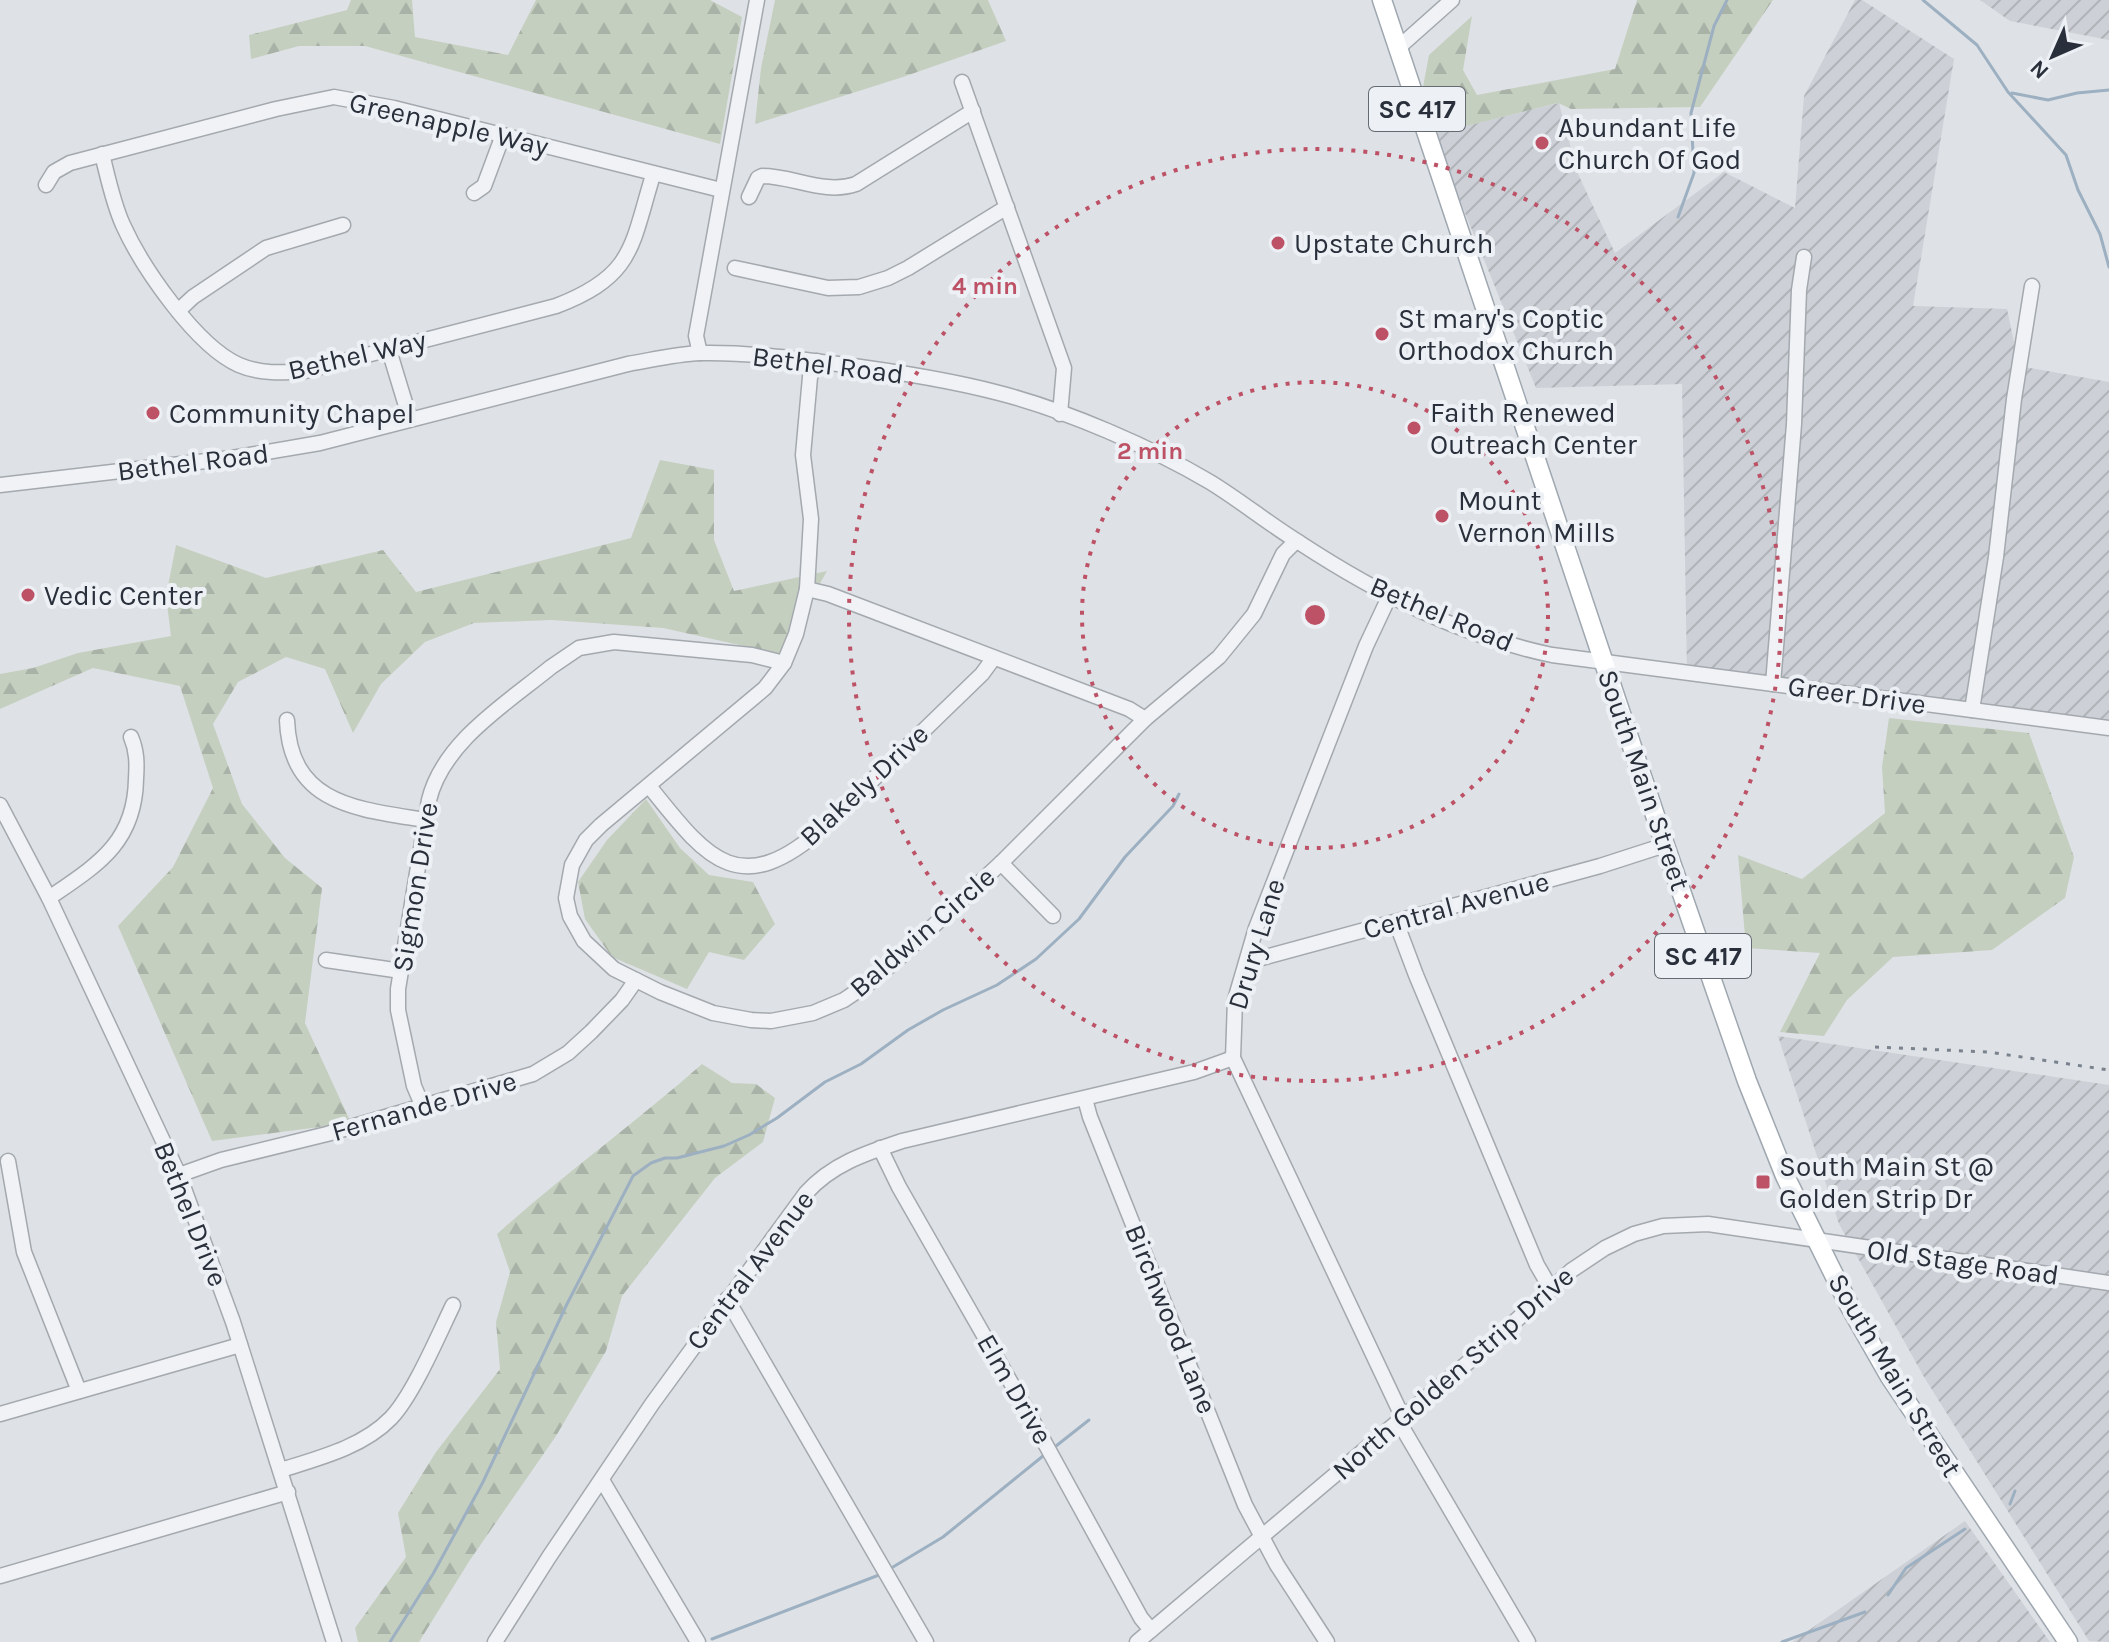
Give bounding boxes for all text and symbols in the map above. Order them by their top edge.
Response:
north arrow [2013,16,2093,96]
text: N [2025,55,2054,84]
street label: Greenapple Way [346,85,552,163]
road number: SC 417 [1369,87,1465,131]
place label: Abundant Life Church Of God [1558,111,1741,176]
marker: Abundant Life Church Of God [1533,134,1551,152]
place label: Upstate Church [1294,227,1493,260]
marker: Upstate Church [1269,234,1287,252]
text: 4 min [952,272,1018,300]
place label: St mary's Coptic Orthodox Church [1398,302,1614,367]
street label: Bethel Way [285,323,429,387]
marker: St mary's Coptic Orthodox Church [1373,325,1391,343]
street label: Bethel Road [750,339,906,391]
place label: Faith Renewed Outreach Center [1430,396,1638,461]
place label: Community Chapel [169,397,414,430]
marker: Community Chapel [144,404,162,422]
marker: Faith Renewed Outreach Center [1405,419,1423,437]
street label: Bethel Road [115,436,271,488]
text: 2 min [1117,437,1183,465]
place label: Mount Vernon Mills [1458,484,1616,549]
marker: Mount Vernon Mills [1433,507,1451,525]
street label: Bethel Road [1365,569,1519,659]
place label: Vedic Center [44,579,204,612]
marker: Vedic Center [19,586,37,604]
centre of rings [1301,601,1329,629]
street label: South Main Street [1591,665,1697,895]
street label: Greer Drive [1786,669,1928,721]
street label: Blakely Drive [793,717,935,853]
street label: Sigmon Drive [385,800,445,974]
street label: Baldwin Circle [843,860,1001,1004]
street label: Central Avenue [1359,864,1553,946]
street label: Drury Lane [1220,875,1292,1013]
road number: SC 417 [1655,934,1751,978]
street label: Fernande Drive [328,1064,520,1148]
street label: Bethel Drive [147,1137,235,1291]
place label: South Main St @ Golden Strip Dr [1779,1150,1994,1215]
marker: South Main St @ Golden Strip Dr [1754,1173,1772,1191]
street label: Central Avenue [679,1184,821,1356]
street label: Birchwood Lane [1118,1220,1224,1418]
street label: Old Stage Road [1865,1232,2061,1292]
street label: North Golden Strip Drive [1326,1259,1580,1487]
street label: South Main Street [1821,1267,1969,1483]
street label: Elm Drive [970,1328,1060,1450]

